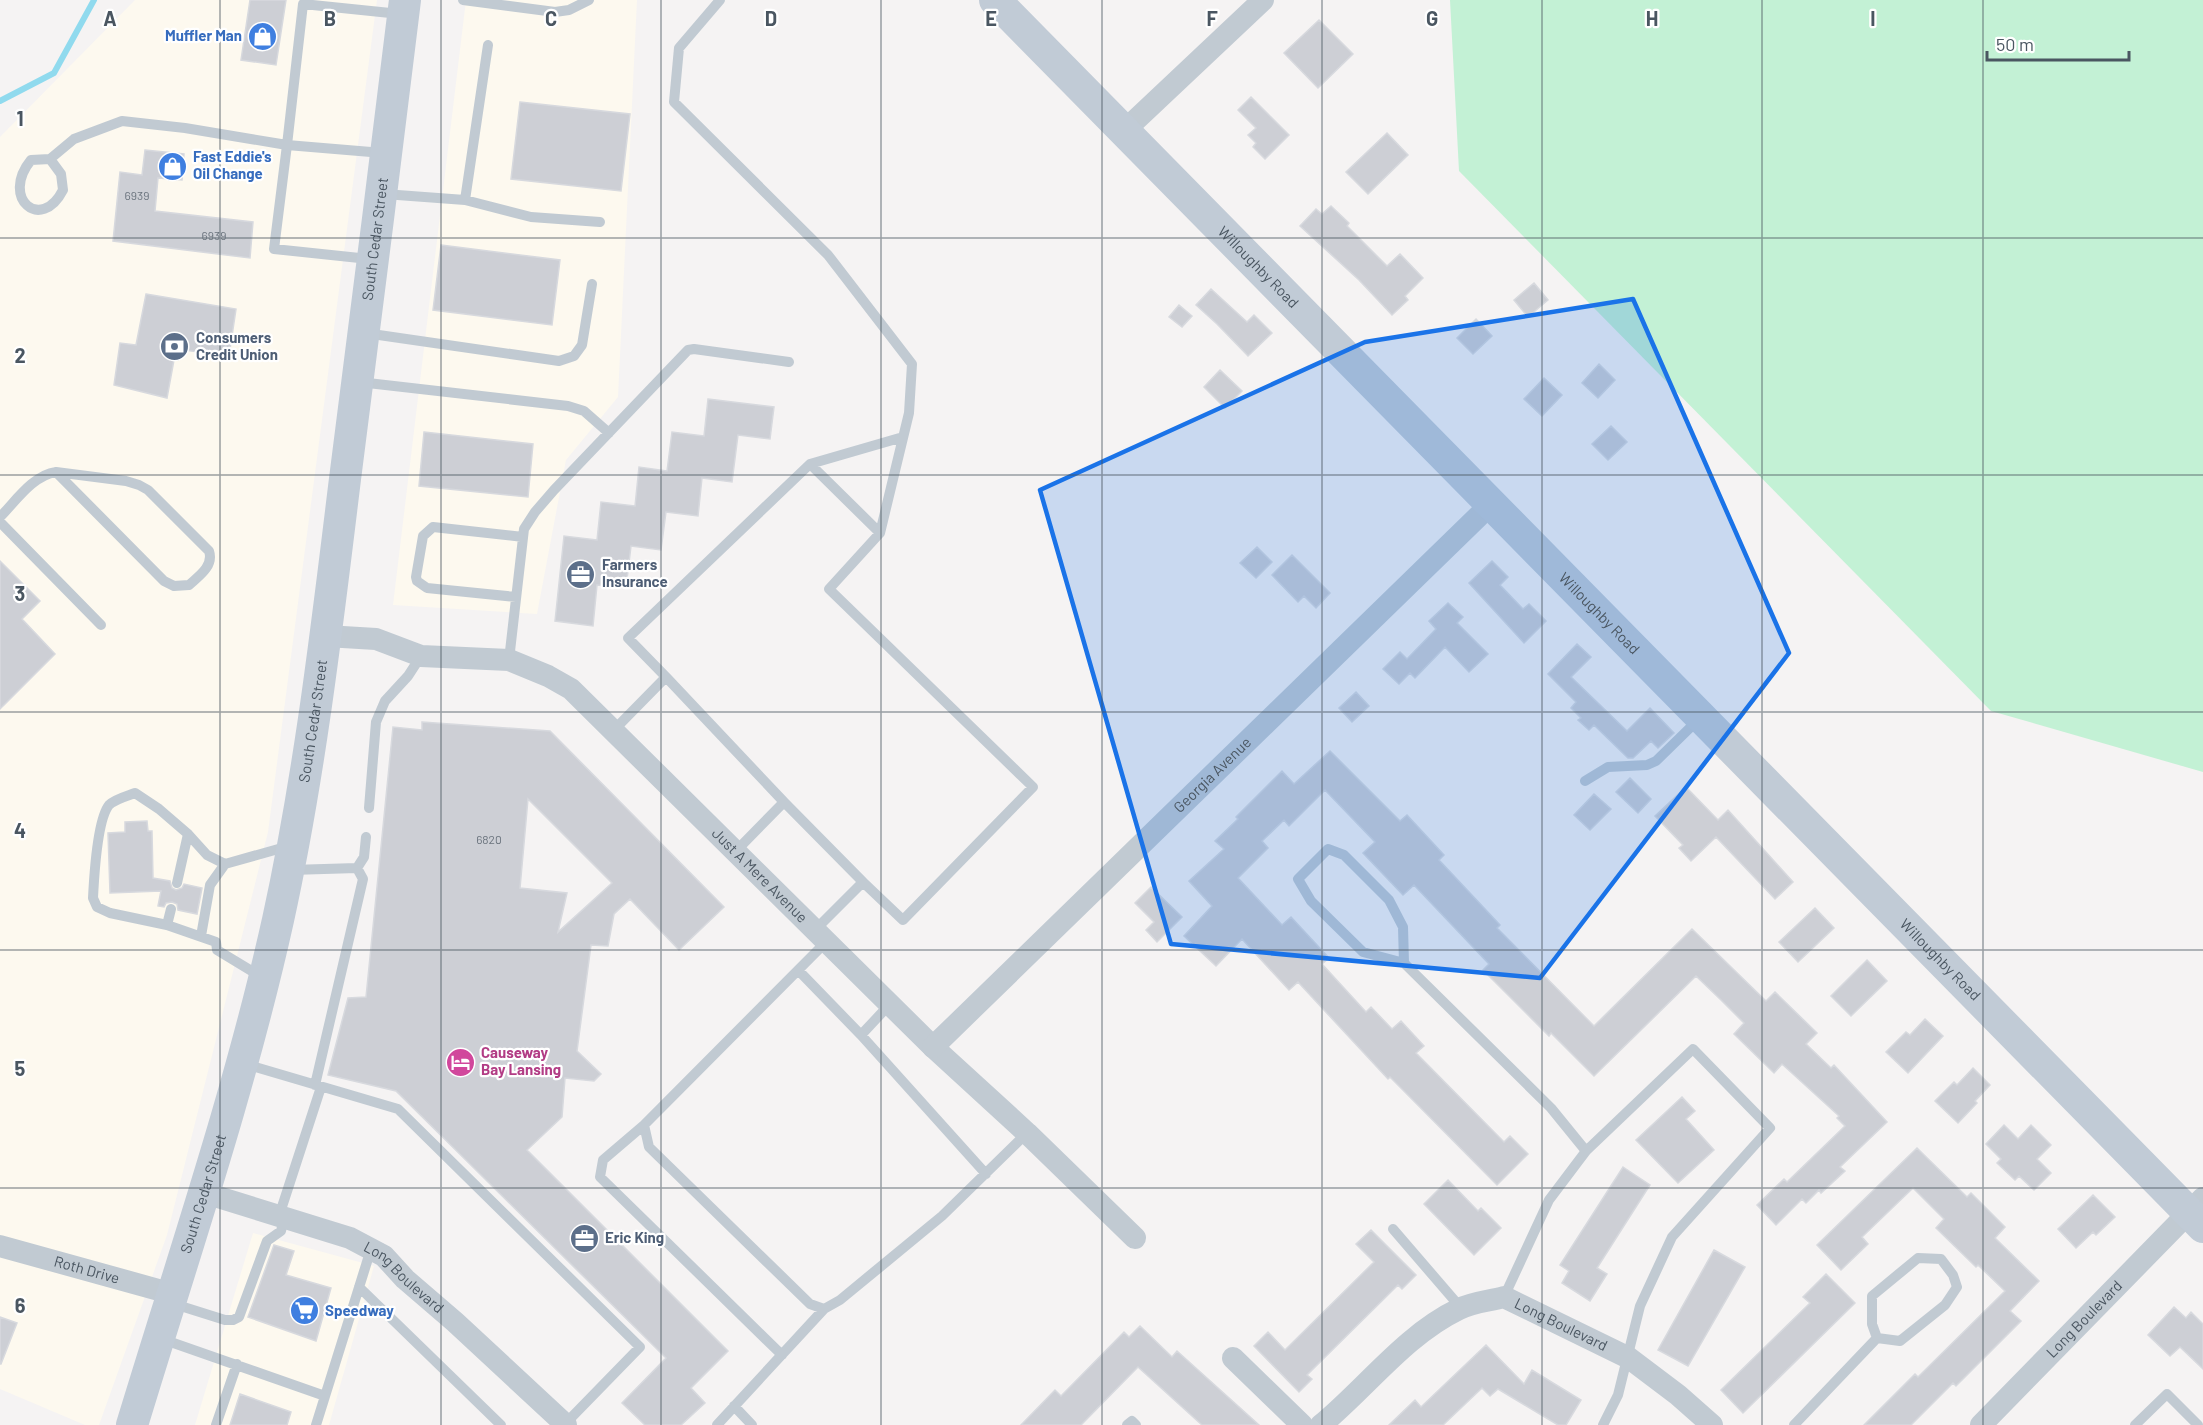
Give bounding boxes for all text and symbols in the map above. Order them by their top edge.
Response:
text: A [103,6,117,30]
text: B [324,6,336,30]
text: C [545,6,557,30]
text: D [765,6,777,30]
text: E [985,6,997,30]
text: F [1206,6,1218,30]
text: G [1426,6,1438,30]
text: H [1646,6,1658,30]
text: I [1870,6,1876,30]
shop icon: Muffler Man [247,20,279,52]
scale bar [1987,24,2130,62]
place label: Muffler Man [165,26,242,44]
text: 50 m [1996,33,2034,55]
text: 1 [16,106,24,130]
place label: Fast Eddie's Oil Change [193,147,272,182]
shop icon: Fast Eddie's Oil Change [156,150,188,182]
street label: South Cedar Street [358,176,391,301]
house number: 6939 [125,188,149,202]
street label: Willoughby Road [1215,222,1303,311]
house number: 6939 [202,228,226,242]
place label: Consumers Credit Union [196,328,278,363]
bank icon: Consumers Credit Union [159,331,191,363]
text: 2 [14,343,26,367]
place label: Farmers Insurance [602,555,668,590]
office icon: Farmers Insurance [565,558,597,590]
street label: Willoughby Road [1556,568,1644,657]
text: 3 [15,581,25,605]
street label: South Cedar Street [294,658,330,784]
street label: Georgia Avenue [1169,733,1254,816]
text: 4 [14,818,26,842]
street label: Just A Mere Avenue [709,824,812,926]
house number: 6820 [476,832,502,846]
street label: Willoughby Road [1897,915,1985,1004]
place label: Causeway Bay Lansing [481,1043,561,1078]
hotel icon: Causeway Bay Lansing [444,1046,476,1078]
text: 5 [15,1056,26,1080]
street label: South Cedar Street [176,1132,229,1255]
office icon: Eric King [568,1222,600,1254]
place label: Eric King [605,1228,664,1246]
street label: Long Boulevard [361,1237,448,1316]
street label: Roth Drive [52,1251,122,1287]
street label: Long Boulevard [2042,1276,2126,1361]
text: 6 [15,1293,26,1317]
street label: Long Boulevard [1512,1294,1611,1354]
supermarket icon: Speedway [288,1295,320,1327]
place label: Speedway [325,1301,394,1319]

